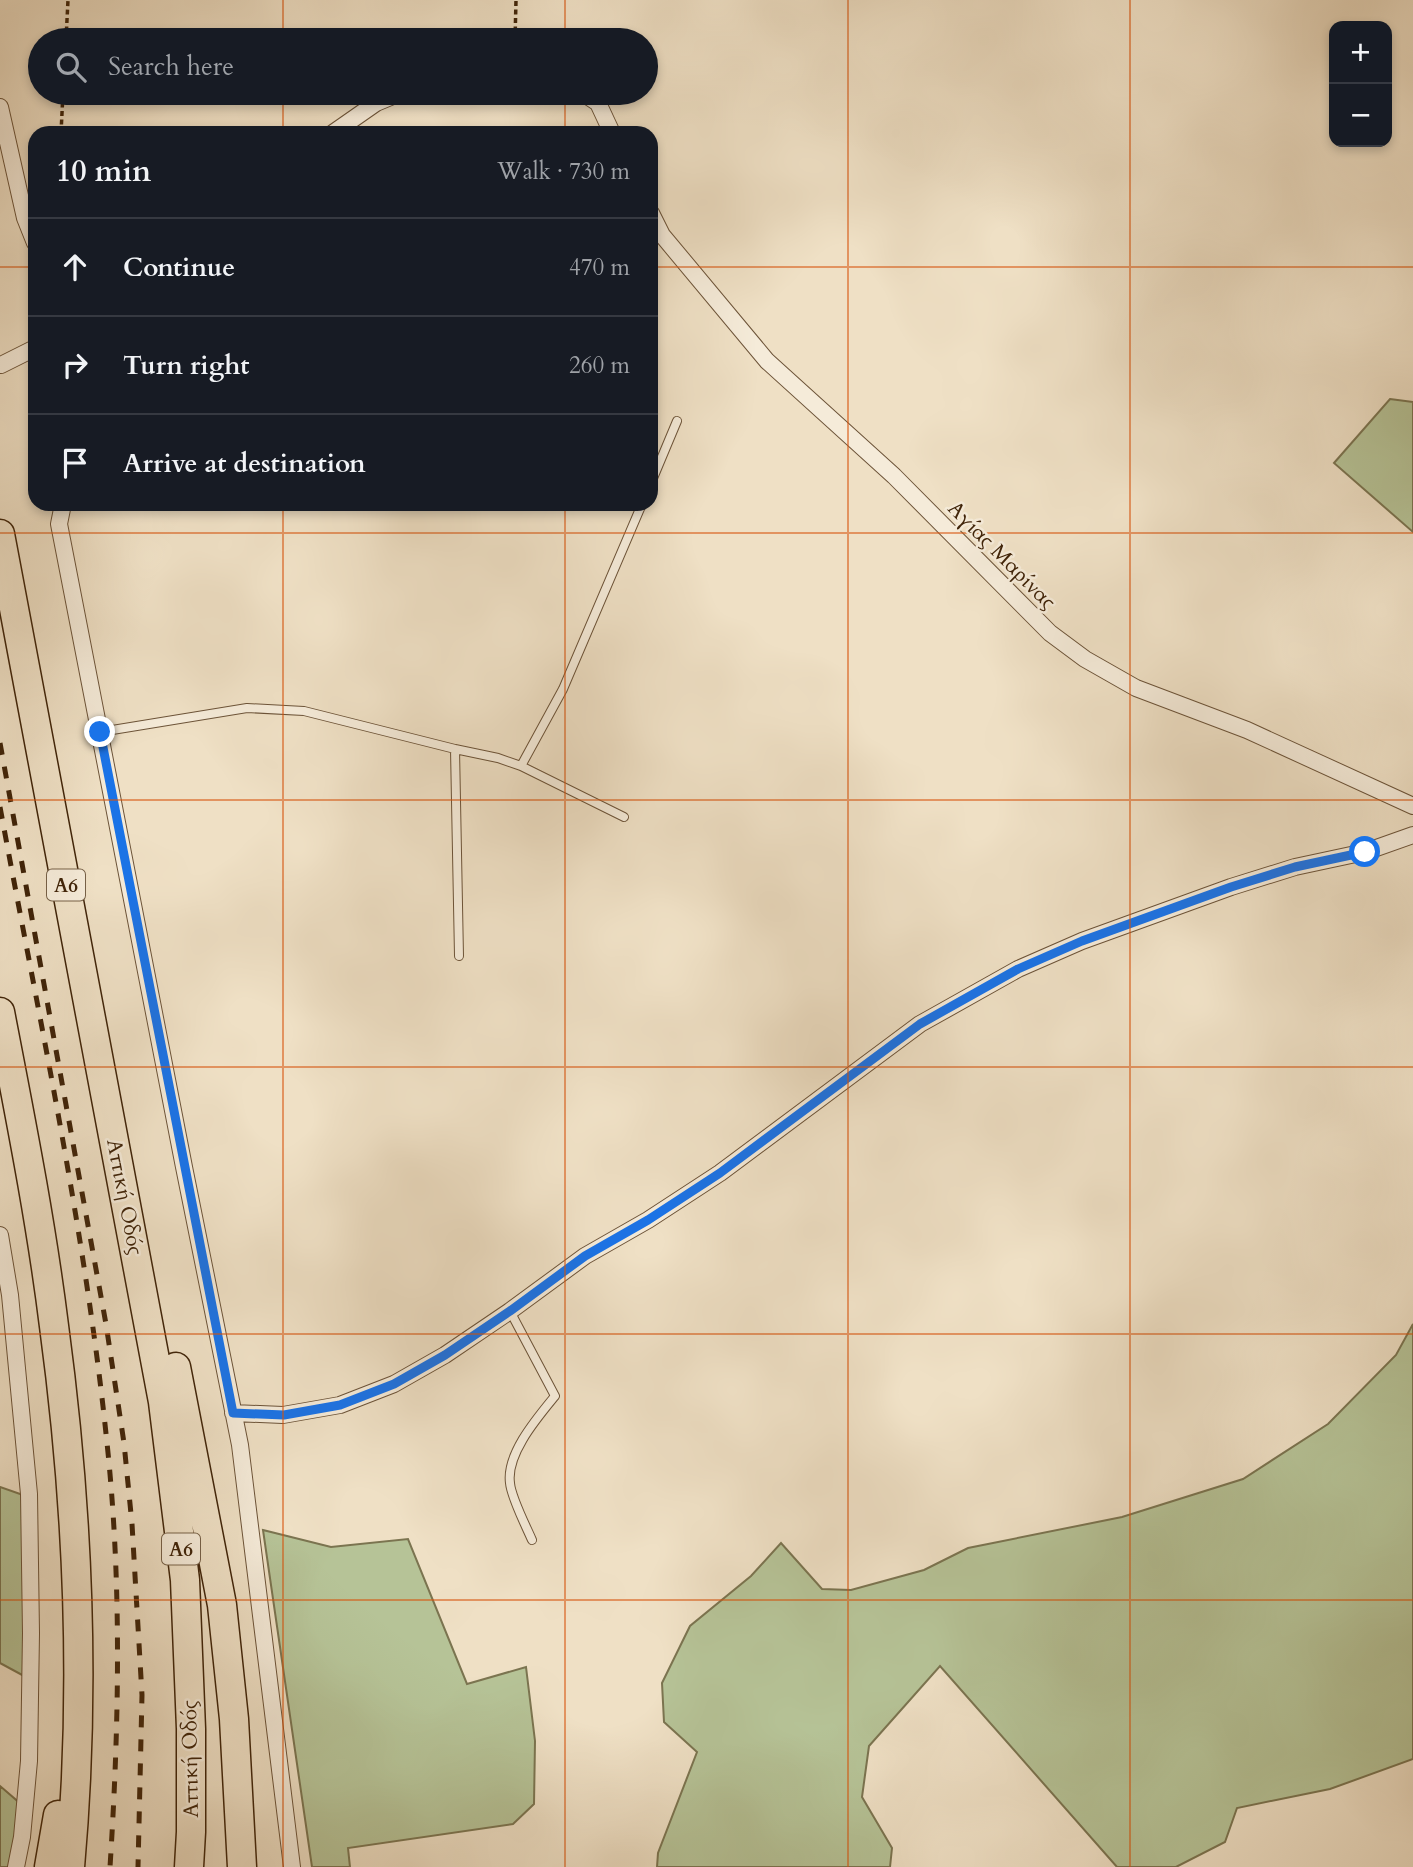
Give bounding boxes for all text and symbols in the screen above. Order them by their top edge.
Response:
map controls [1329,21,1392,147]
button: + [1329,21,1392,84]
search box [28,28,658,105]
icon: search [52,48,90,86]
text: Search here [108,49,234,84]
button: − [1329,84,1392,147]
text: 10 min [56,151,151,192]
text: Walk · 730 m [497,156,630,187]
icon: ahead [56,248,94,286]
text: Continue [123,250,235,285]
text: 470 m [569,252,630,283]
icon: right [56,346,94,384]
text: Turn right [123,348,250,383]
text: 260 m [569,350,630,381]
icon: arrive [56,444,94,482]
text: Arrive at destination [123,446,366,481]
street label: Αγίας Μαρίνας [941,495,1062,616]
route end [84,716,115,747]
route start [1349,836,1380,867]
road number: Α6 [47,870,85,900]
street label: Αττική Οδός [99,1137,150,1258]
road number: Α6 [162,1534,200,1564]
street label: Αττική Οδός [175,1700,206,1818]

